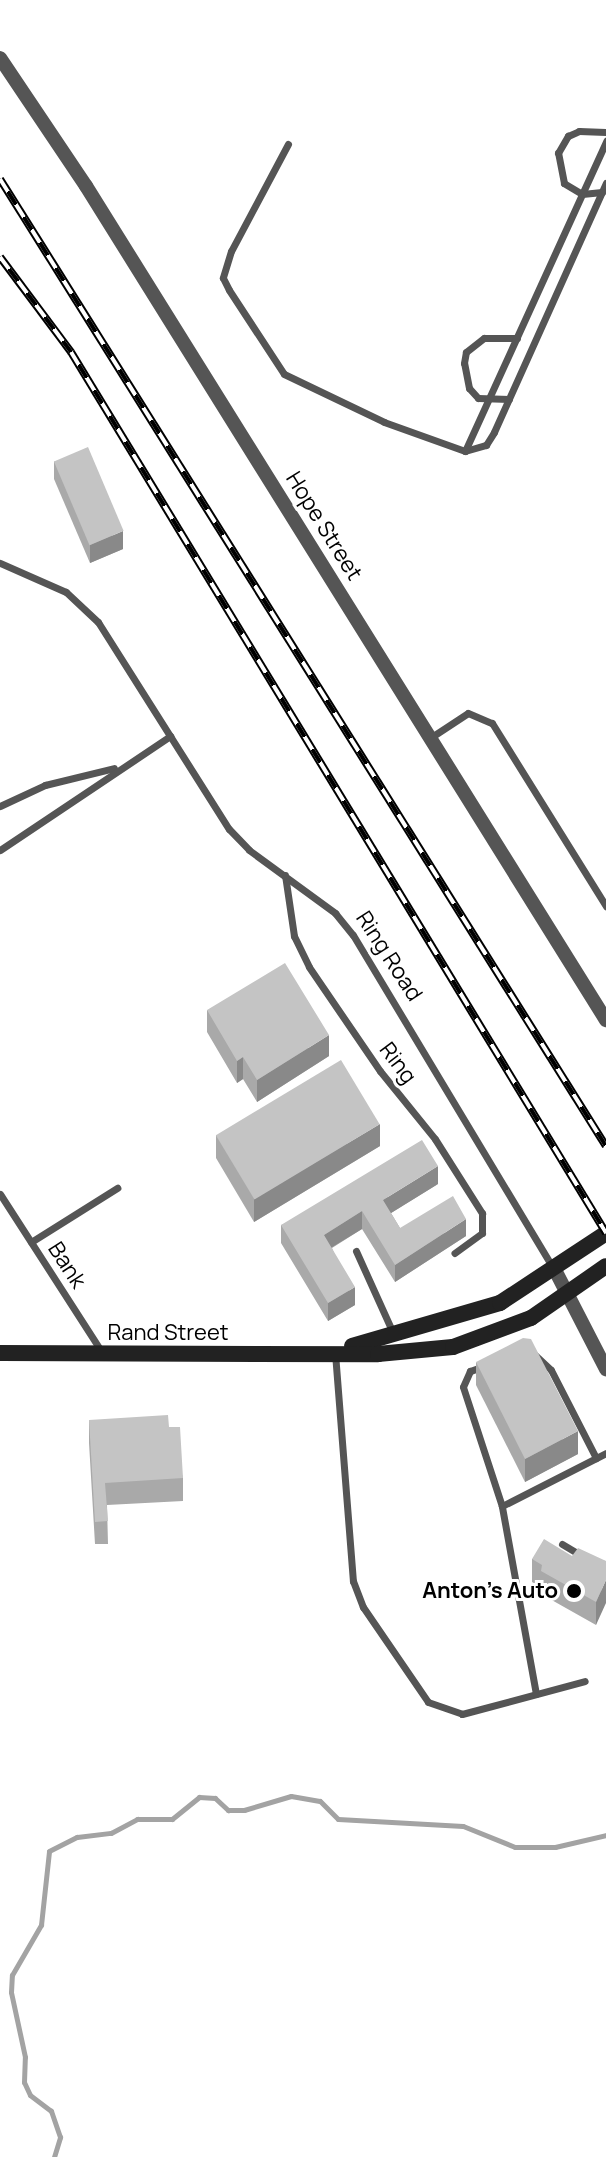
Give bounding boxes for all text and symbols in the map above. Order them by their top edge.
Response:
street label: Hope Street [280,467,368,585]
street label: Ring Road [350,906,428,1006]
street label: Ring [374,1037,422,1089]
street label: Bank [42,1237,92,1293]
street label: Rand Street [107,1320,229,1346]
place label: Anton's Auto [423,1578,558,1604]
marker: Anton's Auto [565,1582,583,1600]

